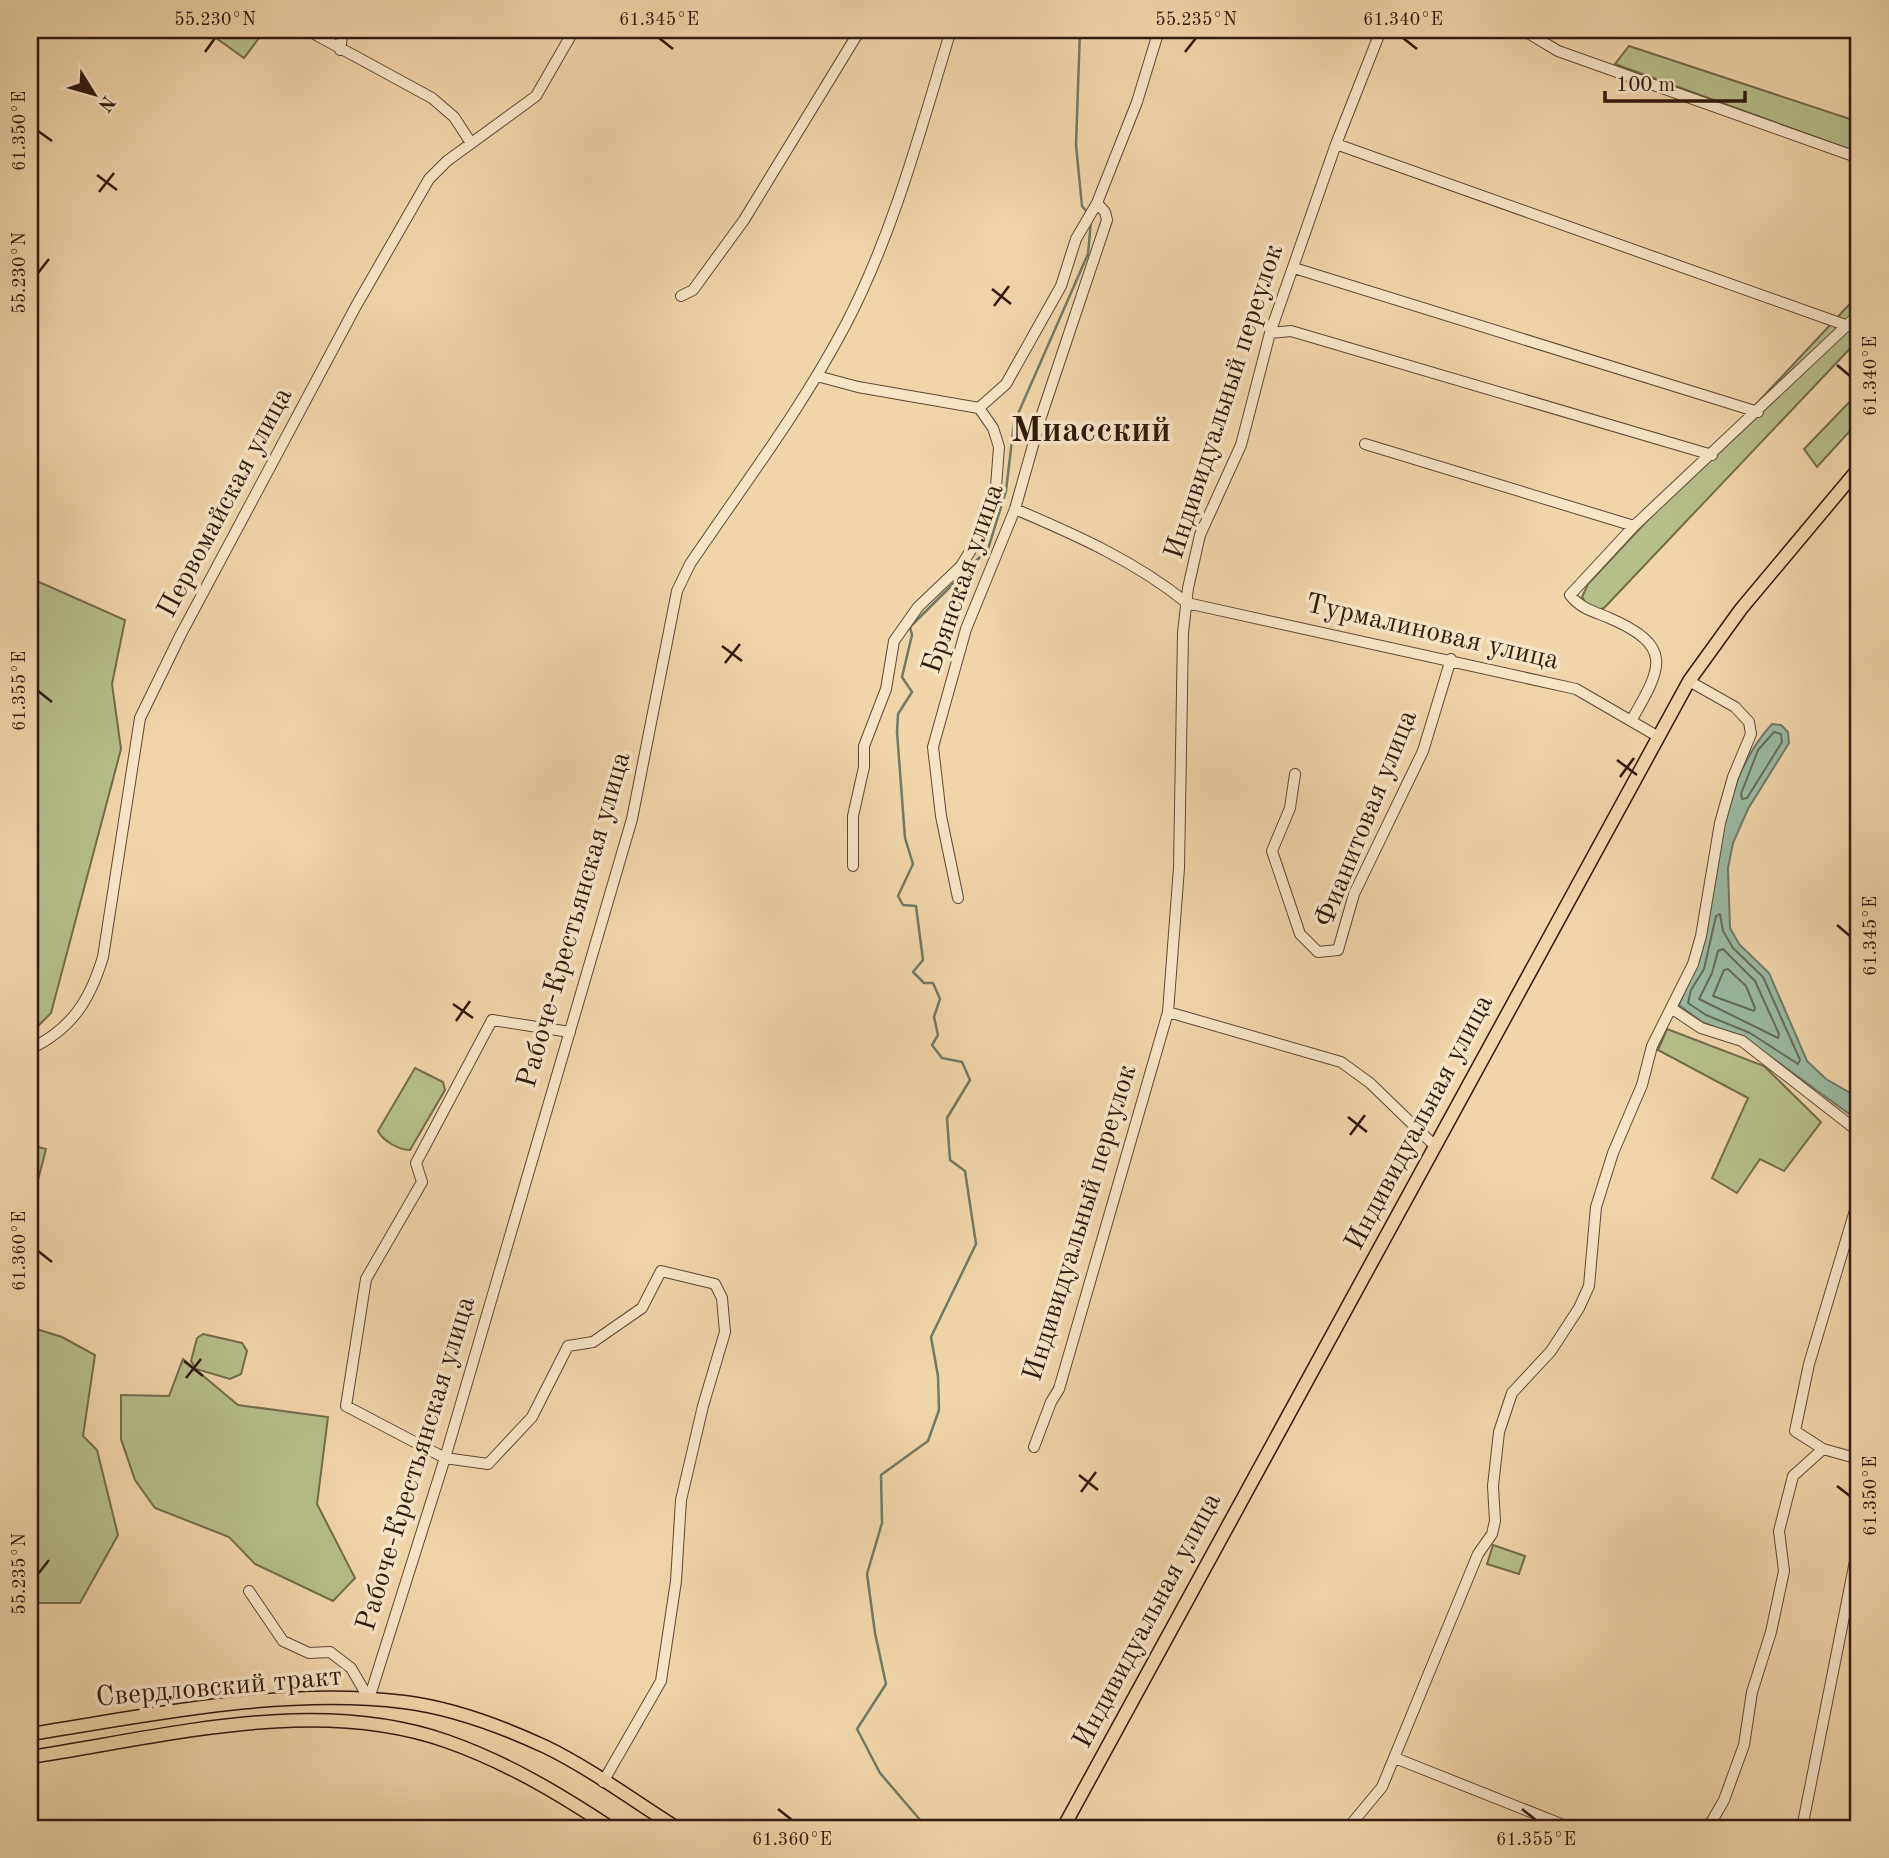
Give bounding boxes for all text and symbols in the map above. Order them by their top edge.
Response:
text: 55.230°N [174,11,256,29]
text: 61.345°E [619,11,699,29]
text: 55.235°N [1155,11,1237,29]
text: 61.340°E [1363,11,1443,29]
north arrow [60,60,130,130]
scale bar [1605,60,1745,104]
text: 100 m [1616,75,1675,96]
text: 61.350°E [11,91,29,171]
text: N [93,91,118,115]
text: 55.230°N [11,232,29,314]
street label: Индивидуальный переулок [1161,241,1289,563]
text: 61.340°E [1862,336,1880,416]
street label: Первомайская улица [154,383,299,623]
district label: Миасский [1011,414,1171,449]
street label: Брянская улица [918,481,1010,677]
street label: Турмалиновая улица [1303,590,1561,676]
text: 61.355°E [11,651,29,731]
street label: Фианитовая улица [1311,706,1423,931]
street label: Рабоче-Крестьянская улица [514,749,636,1091]
text: 61.345°E [1862,896,1880,976]
street label: Индивидуальная улица [1341,991,1499,1255]
street label: Индивидуальный переулок [1020,1062,1142,1384]
text: 61.360°E [11,1211,29,1291]
street label: Рабоче-Крестьянская улица [353,1293,481,1635]
text: 61.350°E [1862,1456,1880,1536]
street label: Индивидуальная улица [1069,1489,1227,1753]
text: 55.235°N [11,1533,29,1615]
street label: Свердловский тракт [95,1663,343,1713]
text: 61.360°E [752,1831,832,1849]
text: 61.355°E [1496,1831,1576,1849]

